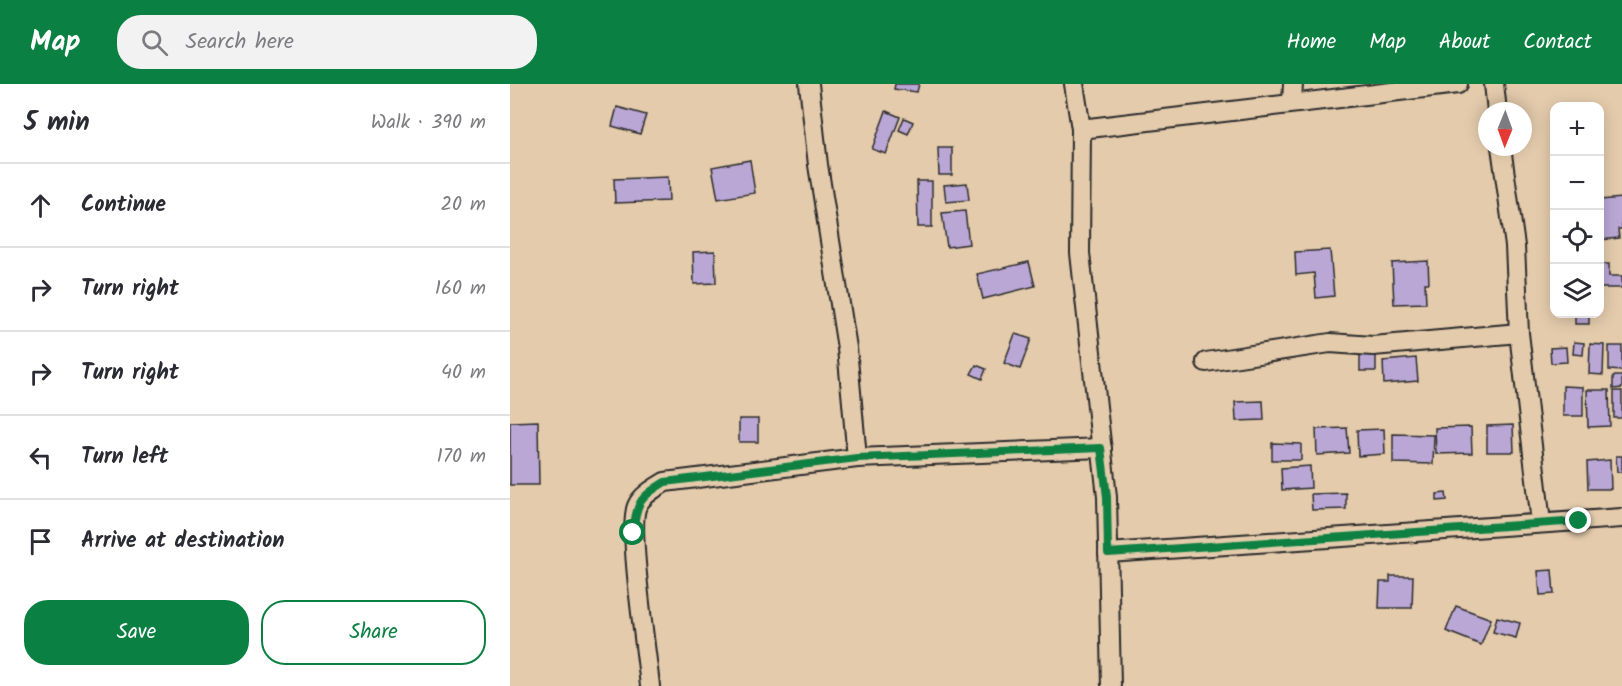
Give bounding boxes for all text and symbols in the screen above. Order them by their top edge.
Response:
search box [117,15,537,69]
text: Map [30,20,81,65]
text: Search here [186,25,294,60]
icon: search [138,26,171,59]
text: Home [1287,26,1336,59]
text: Map [1369,26,1406,59]
text: About [1439,26,1490,59]
text: Contact [1523,26,1592,59]
text: 5 min [24,102,90,144]
north arrow [1478,102,1532,156]
map controls [1550,102,1604,318]
button: + [1550,102,1604,156]
text: Walk · 390 m [371,107,486,139]
button: − [1550,156,1604,210]
text: Continue [81,188,166,223]
icon: ahead [24,189,57,222]
text: 20 m [440,189,486,221]
button: locate [1550,210,1604,264]
button: layers [1550,264,1604,318]
text: Turn right [81,272,179,307]
icon: right [24,273,57,306]
text: 160 m [435,273,486,305]
text: Turn right [81,356,179,391]
icon: right [24,357,57,390]
text: 40 m [441,357,486,389]
text: Turn left [81,440,168,475]
icon: left [24,441,57,474]
text: 170 m [437,441,486,473]
route end [1565,507,1591,533]
route start [619,519,645,545]
text: Arrive at destination [81,524,284,559]
icon: arrive [24,525,57,558]
button: Save [24,600,249,665]
button: Share [261,600,486,665]

